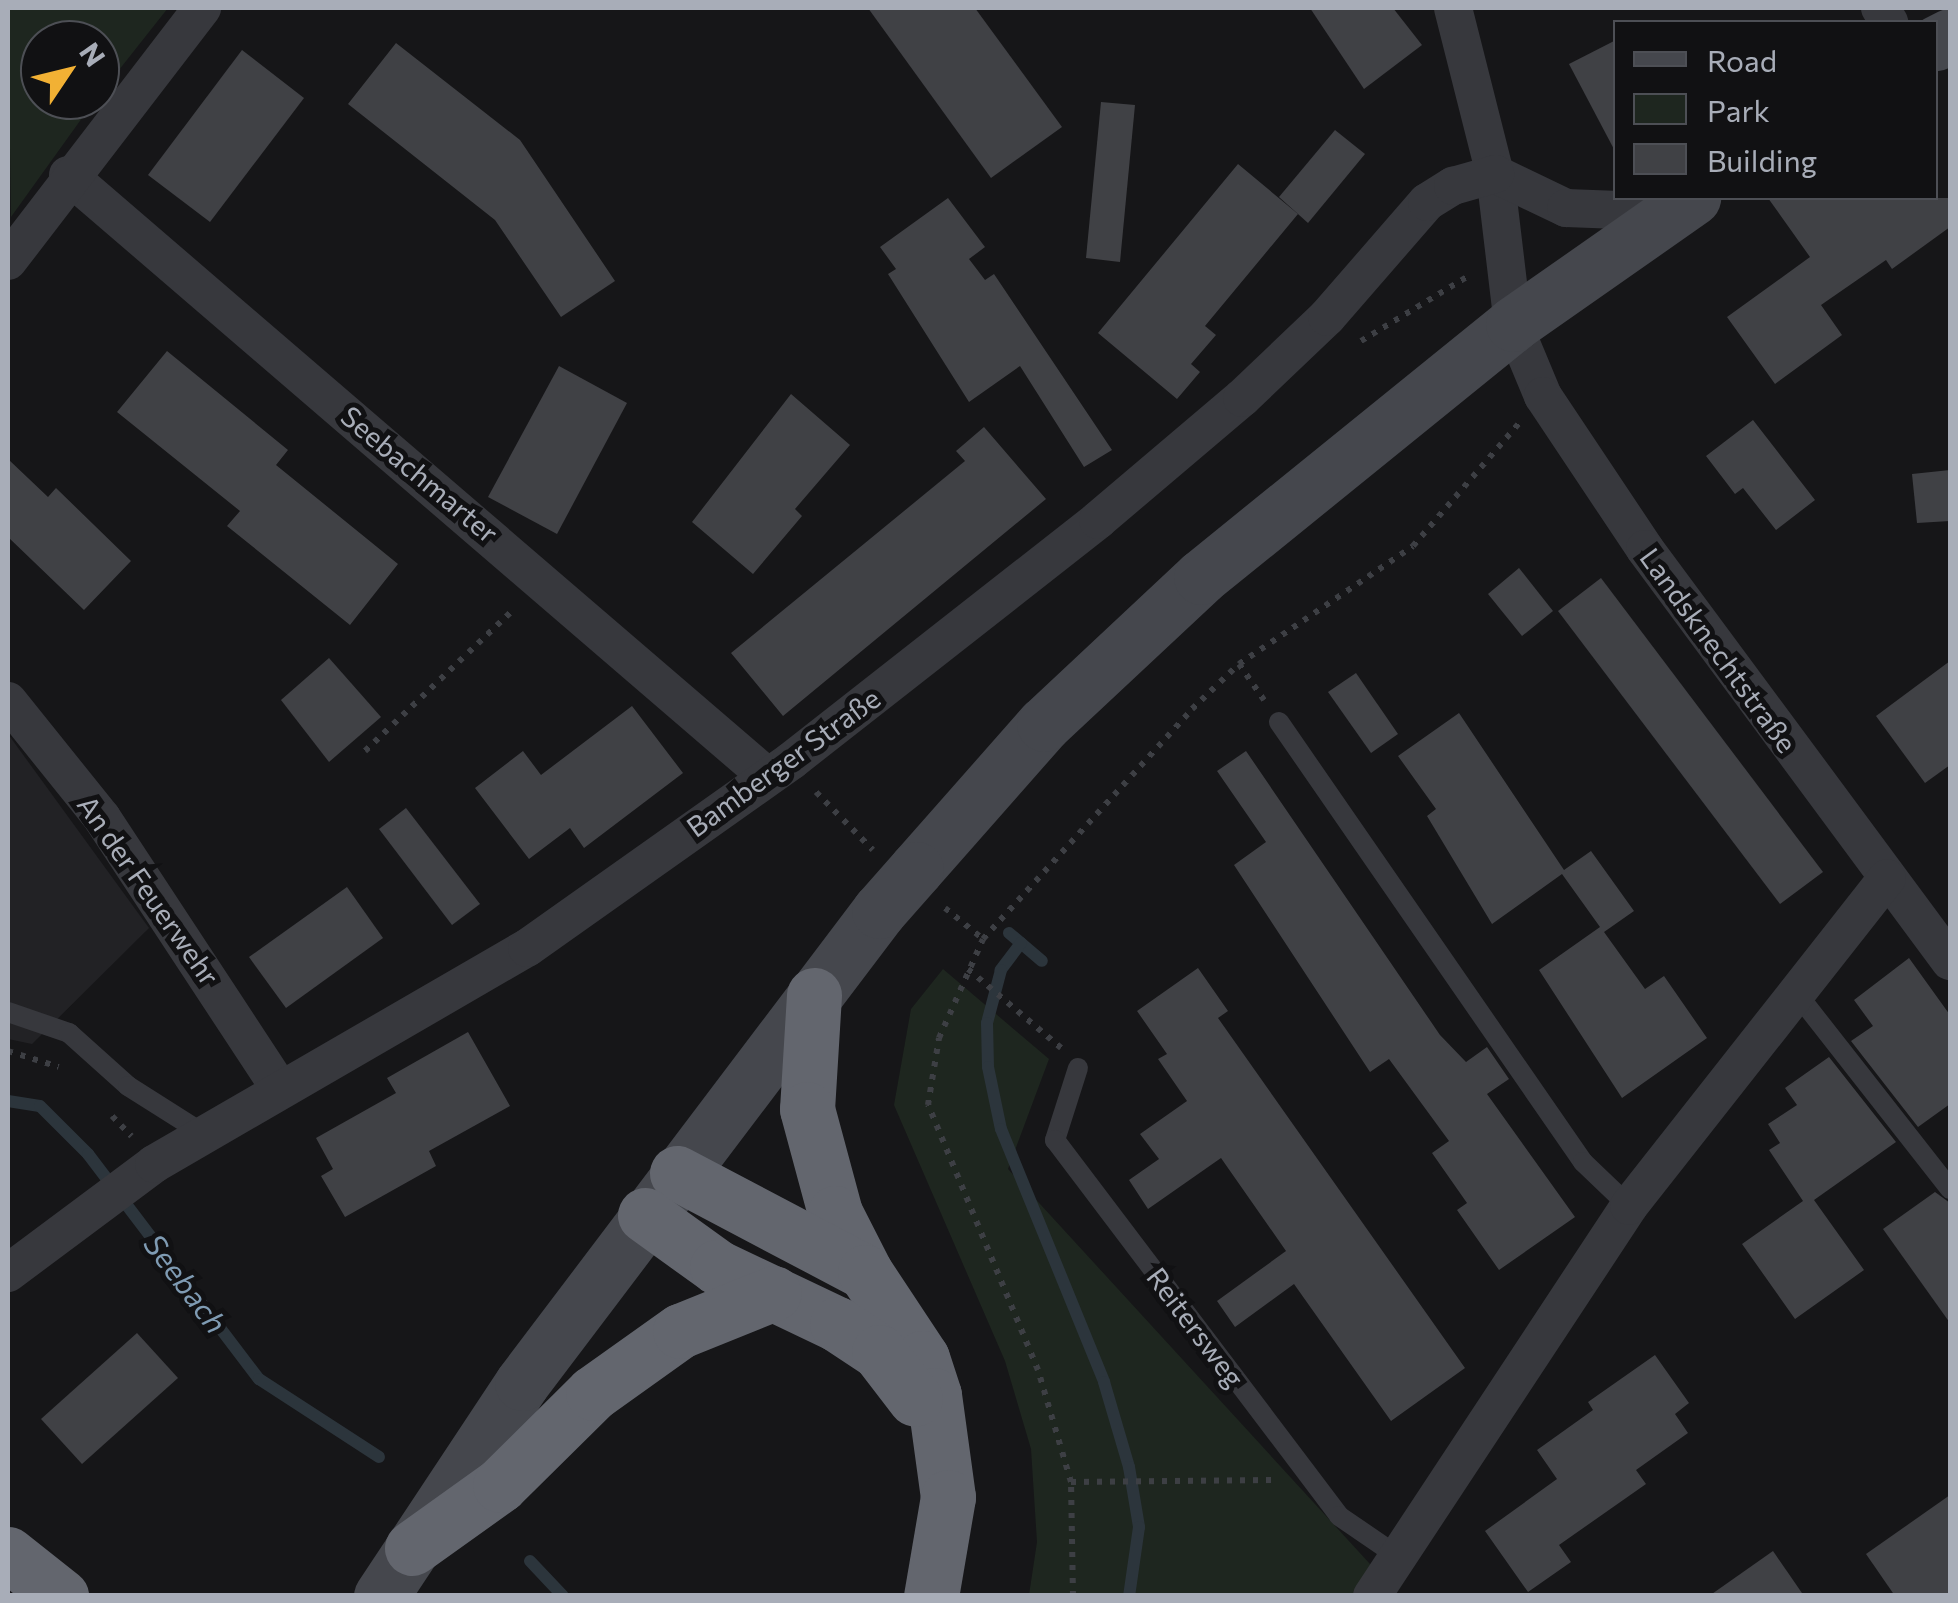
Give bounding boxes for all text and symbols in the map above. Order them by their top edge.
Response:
north arrow [20,20,120,120]
legend [1613,20,1938,200]
text: N [73,36,113,72]
text: Road [1707,41,1777,78]
text: Park [1707,91,1770,128]
text: Building [1707,141,1817,178]
street label: Seebachmarter [335,399,505,549]
street label: Landsknechtstraße [1634,541,1804,759]
street label: Bamberger Straße [680,681,886,843]
street label: An der Feuerwehr [71,789,227,991]
water label: Seebach [137,1226,235,1340]
street label: Reitersweg [1140,1261,1252,1393]

